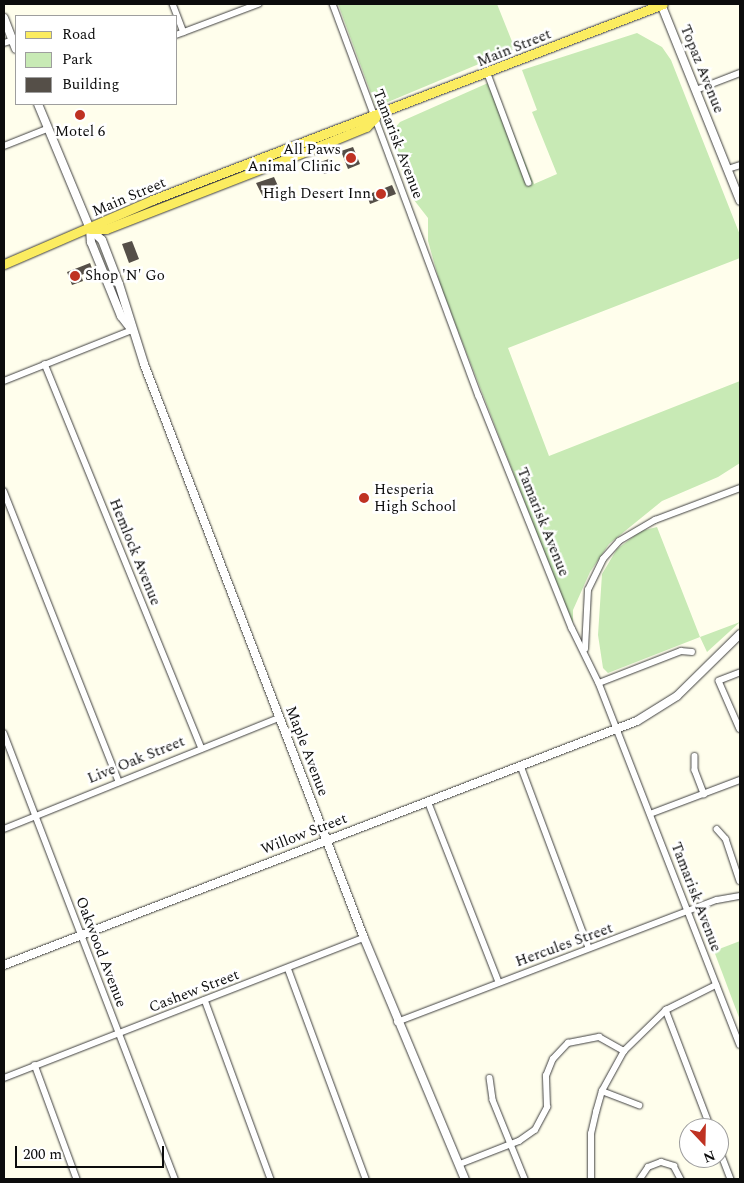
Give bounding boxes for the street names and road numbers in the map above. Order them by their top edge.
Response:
street label: Topaz Avenue [676,22,728,116]
street label: Main Street [474,25,554,71]
street label: Tamarisk Avenue [369,87,427,201]
street label: Main Street [89,173,169,221]
street label: Tamarisk Avenue [513,465,573,579]
street label: Hemlock Avenue [105,496,165,608]
street label: Maple Avenue [282,703,332,799]
street label: Live Oak Street [85,732,187,788]
street label: Willow Street [258,809,350,859]
street label: Tamarisk Avenue [667,840,725,954]
street label: Oakwood Avenue [72,894,130,1010]
street label: Hercules Street [513,919,615,971]
street label: Cashew Street [146,966,242,1016]

